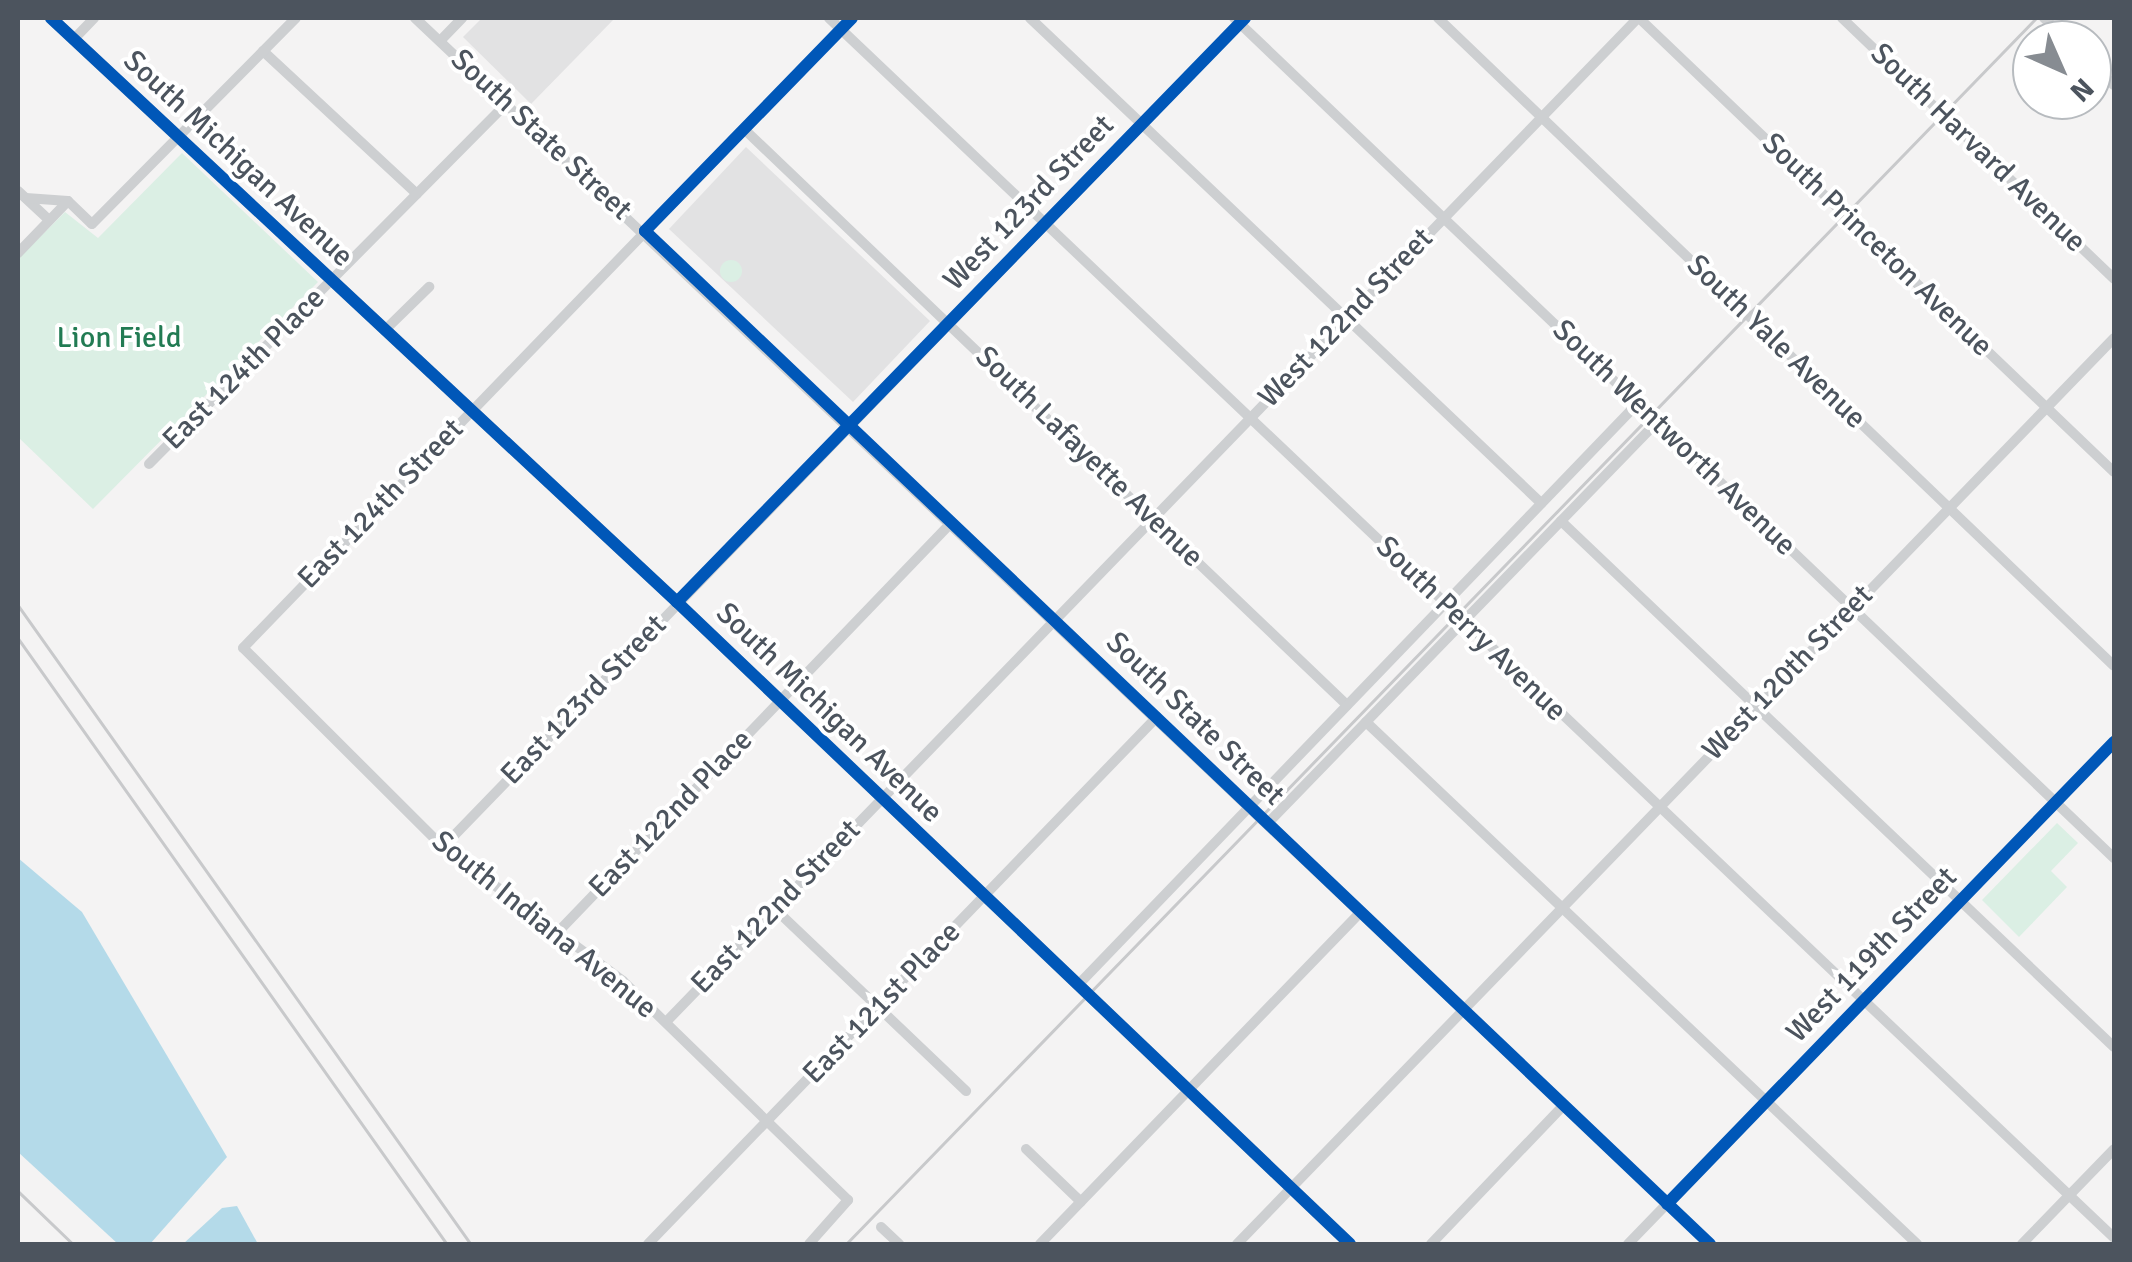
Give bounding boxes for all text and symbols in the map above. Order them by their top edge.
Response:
north arrow [2012,20,2112,120]
street label: South Harvard Avenue [1863,36,2093,260]
street label: South State Street [443,42,639,228]
street label: South Michigan Avenue [116,43,360,275]
text: N [2063,71,2101,109]
street label: West 123rd Street [936,108,1122,298]
street label: South Princeton Avenue [1754,126,2000,364]
street label: West 122nd Street [1251,221,1441,415]
street label: South Yale Avenue [1679,247,1873,437]
street label: East 124th Place [156,281,332,457]
street label: South Wentworth Avenue [1545,312,1803,564]
park label: Lion Field [56,320,182,356]
street label: South Lafayette Avenue [968,339,1210,575]
street label: East 124th Street [291,412,471,596]
street label: South Perry Avenue [1368,529,1574,729]
street label: West 120th Street [1695,578,1881,768]
street label: South Michigan Avenue [708,596,950,830]
street label: East 123rd Street [494,608,674,792]
street label: South State Street [1098,625,1292,813]
street label: East 122nd Place [582,723,760,905]
street label: East 122nd Street [684,813,868,1001]
street label: South Indiana Avenue [424,823,664,1027]
street label: West 119th Street [1779,860,1965,1050]
street label: East 121st Place [796,915,968,1091]

